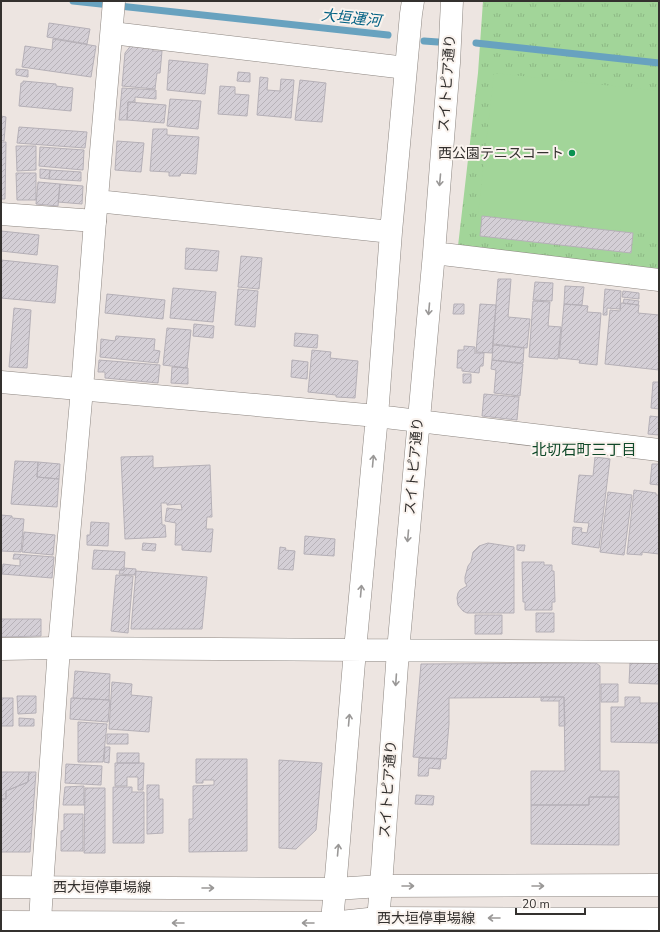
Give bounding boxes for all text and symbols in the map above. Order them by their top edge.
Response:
water label: 大垣運河 [320,5,385,31]
street label: スイトピア通り [434,33,460,133]
place label: 西公園テニスコート [438,144,564,163]
marker: 西公園テニスコート [567,148,577,158]
one-way arrow [436,173,443,186]
one-way arrow [425,302,432,315]
street label: スイトピア通り [400,416,428,516]
district label: 北切石町三丁目 [531,440,637,460]
one-way arrow [369,455,377,468]
one-way arrow [404,529,412,542]
one-way arrow [357,585,365,598]
one-way arrow [392,673,399,686]
one-way arrow [346,714,353,727]
street label: スイトピア通り [375,739,401,839]
one-way arrow [335,844,342,857]
street label: 西大垣停車場線 [53,878,151,897]
one-way arrow [401,882,414,890]
one-way arrow [531,882,544,889]
one-way arrow [201,884,214,892]
scale bar [516,890,585,916]
text: 20 m [522,896,550,912]
street label: 西大垣停車場線 [377,909,475,928]
one-way arrow [488,914,501,922]
one-way arrow [172,919,185,927]
one-way arrow [302,919,315,927]

